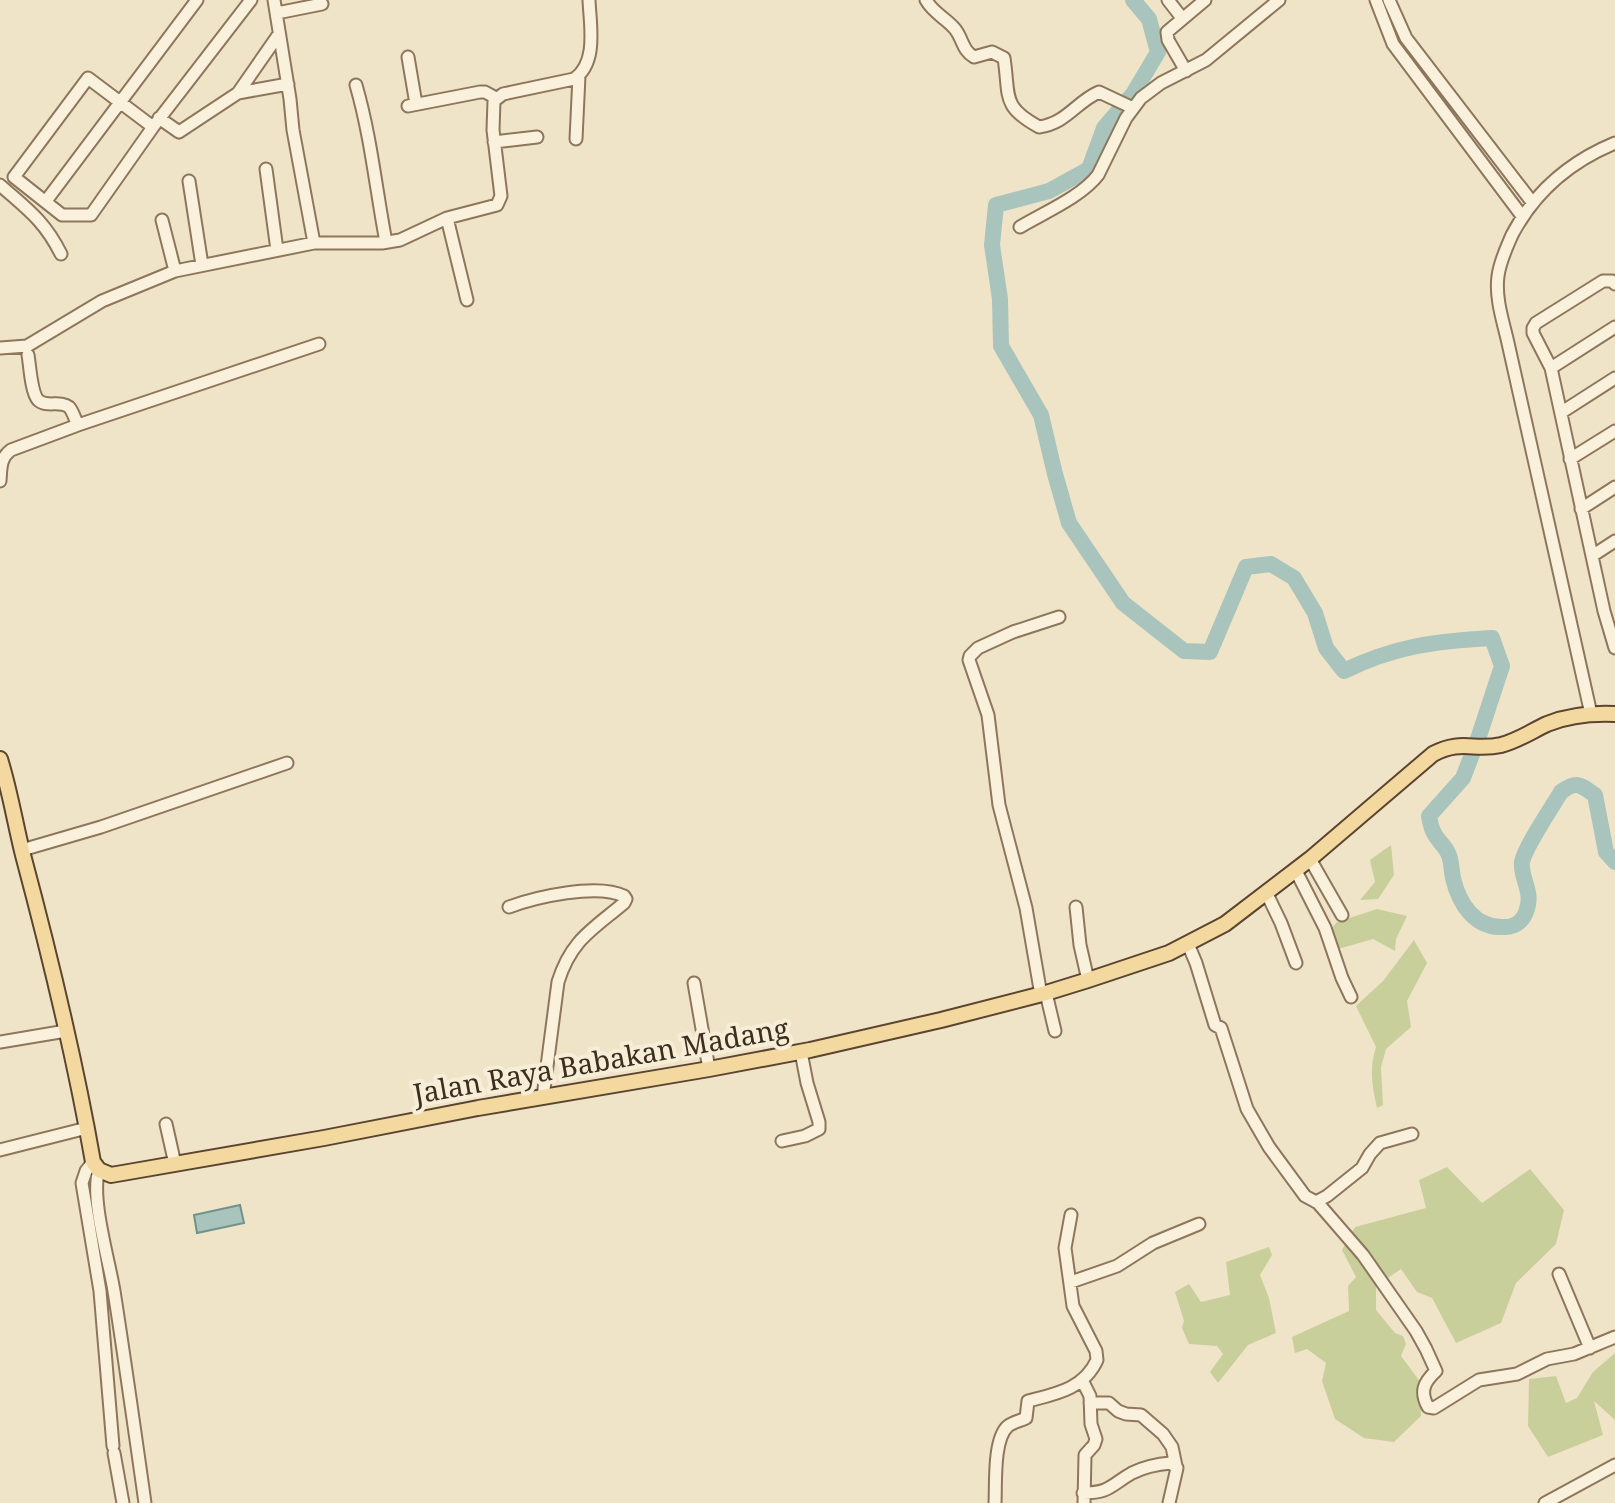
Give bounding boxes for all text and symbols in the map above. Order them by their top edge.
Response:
street label: Jalan Raya Babakan Madang [409,1008,792,1112]

